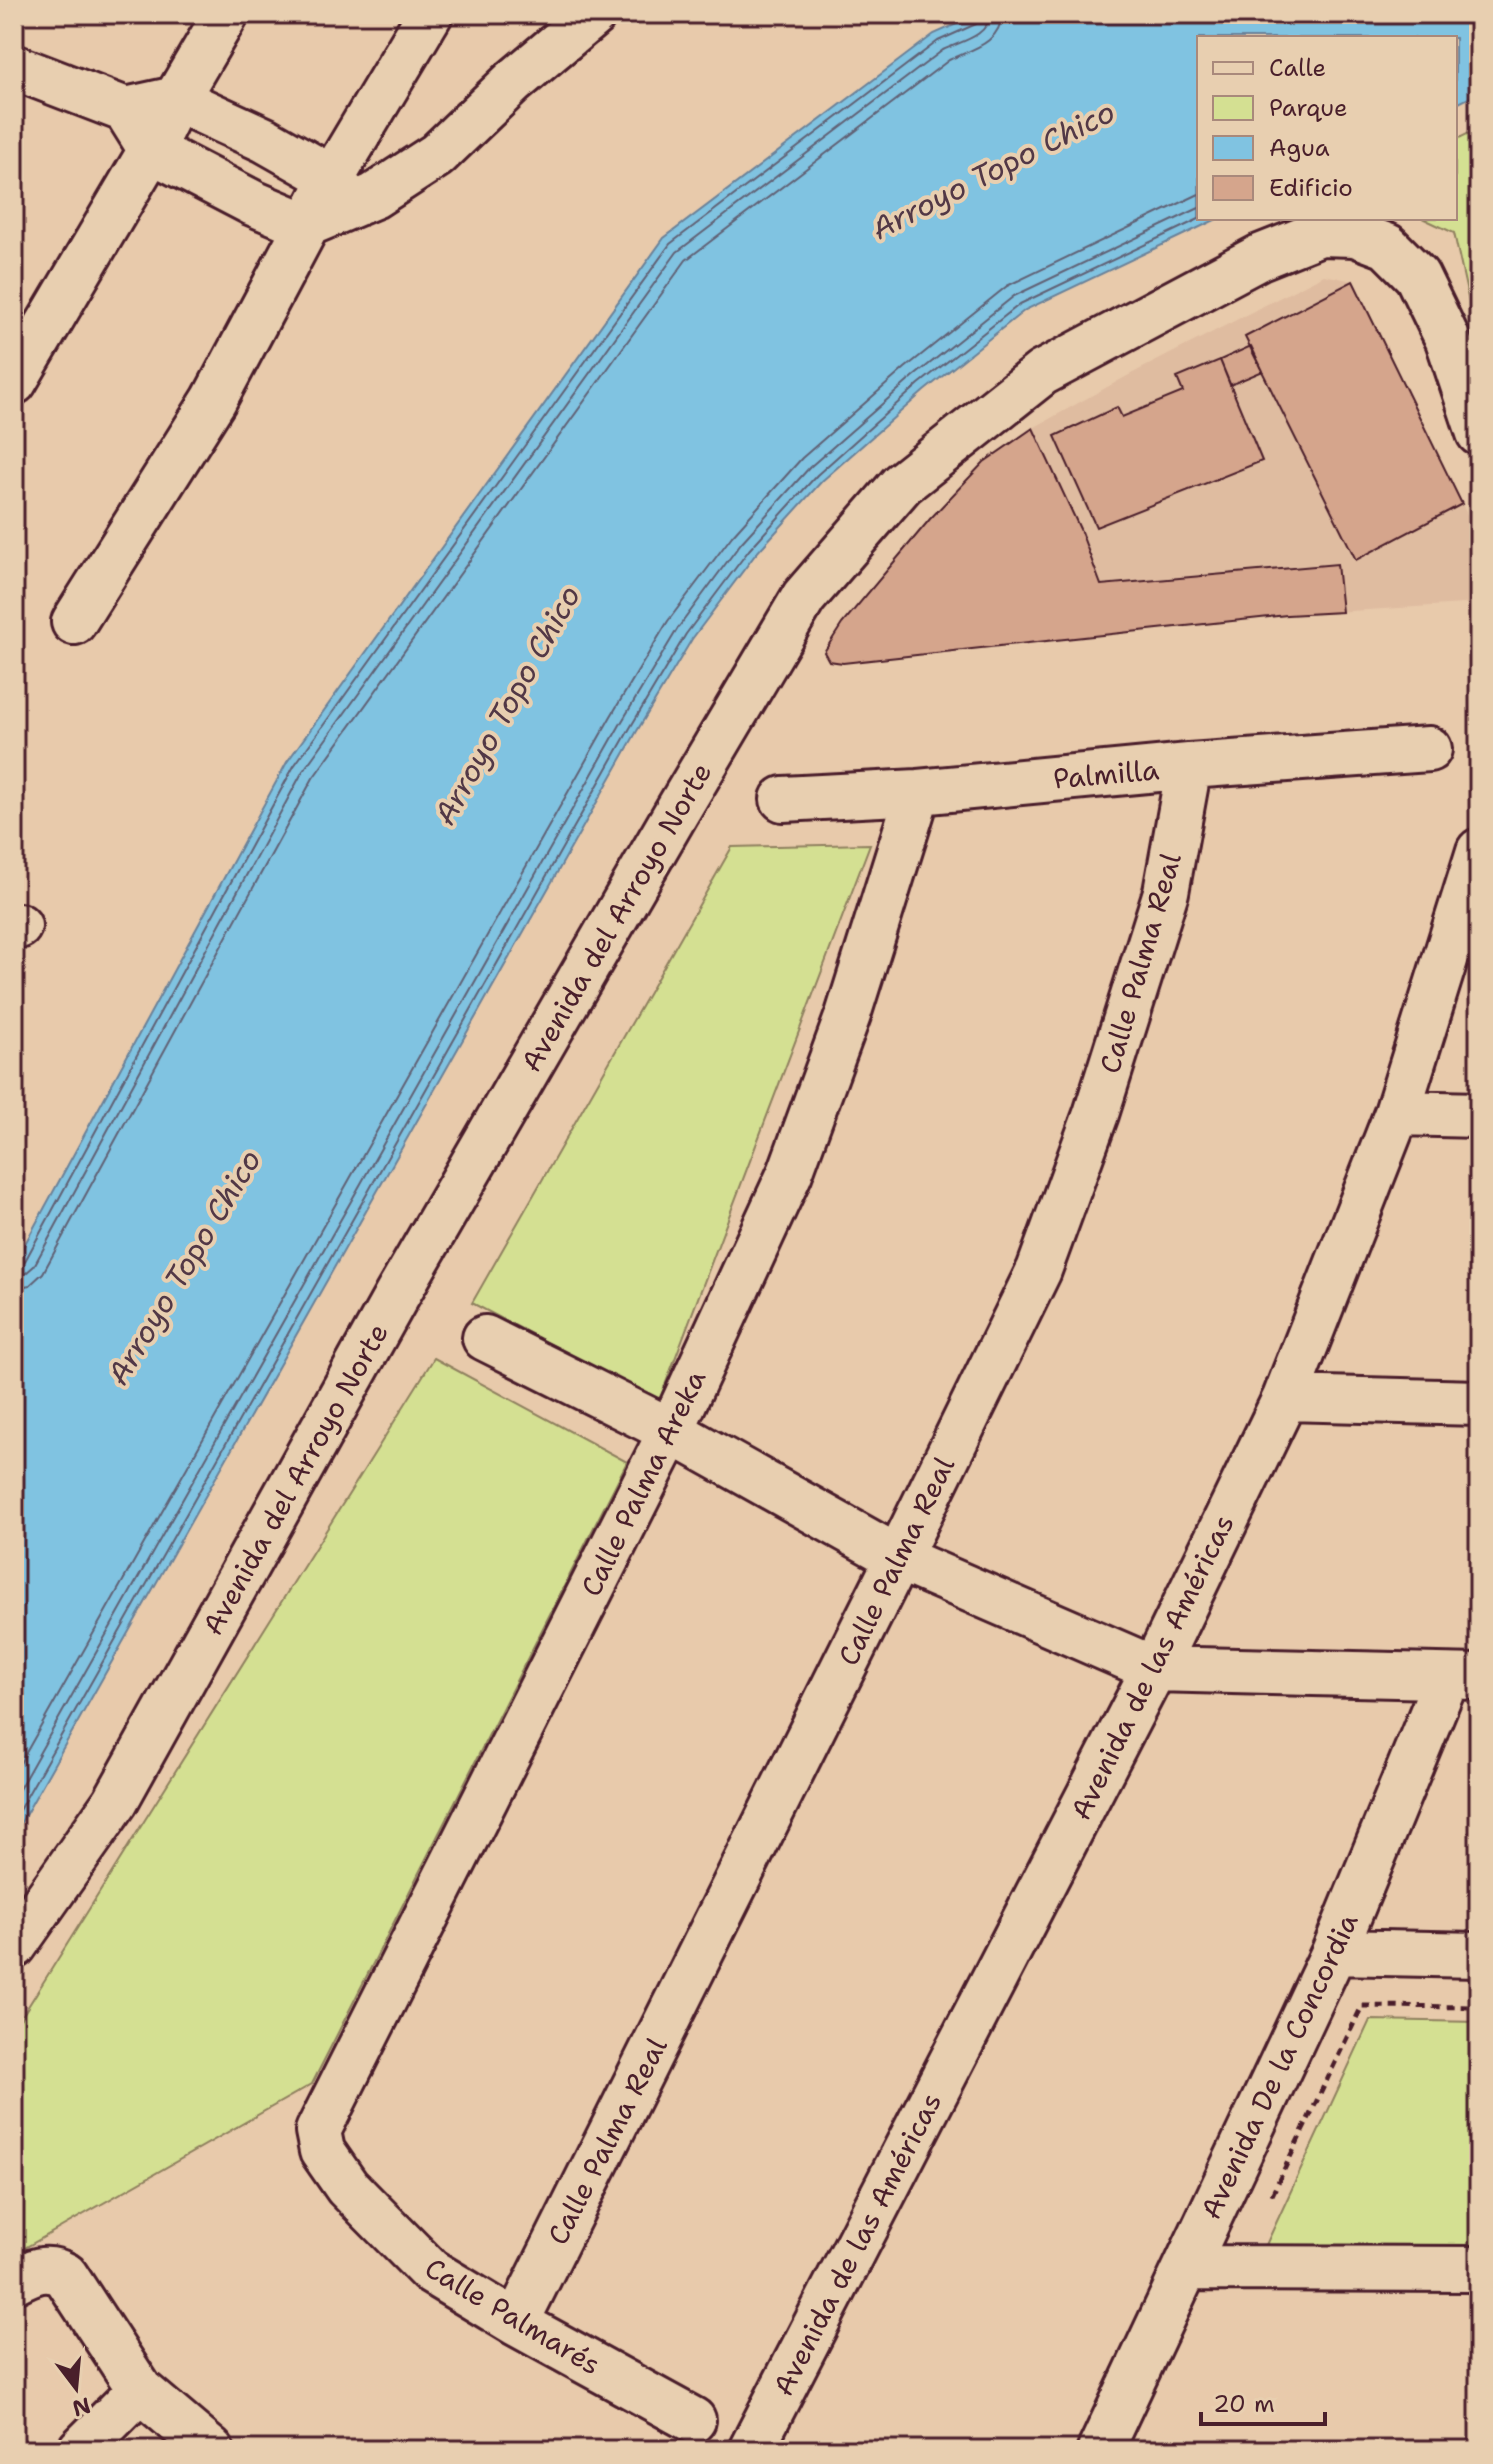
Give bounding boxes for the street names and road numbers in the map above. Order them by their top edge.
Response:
street label: Palmilla [1051,750,1161,798]
street label: Avenida del Arroyo Norte [512,756,720,1078]
street label: Calle Palma Real [1090,848,1190,1078]
street label: Avenida del Arroyo Norte [193,1316,397,1642]
street label: Calle Palma Areka [572,1363,714,1603]
street label: Calle Palma Real [829,1450,963,1672]
street label: Avenida de las Américas [1061,1508,1243,1826]
street label: Avenida De la Concordia [1191,1907,1367,2225]
street label: Calle Palma Real [538,2030,676,2251]
street label: Avenida de las Américas [764,2086,950,2402]
street label: Calle Palmarés [418,2249,608,2383]

